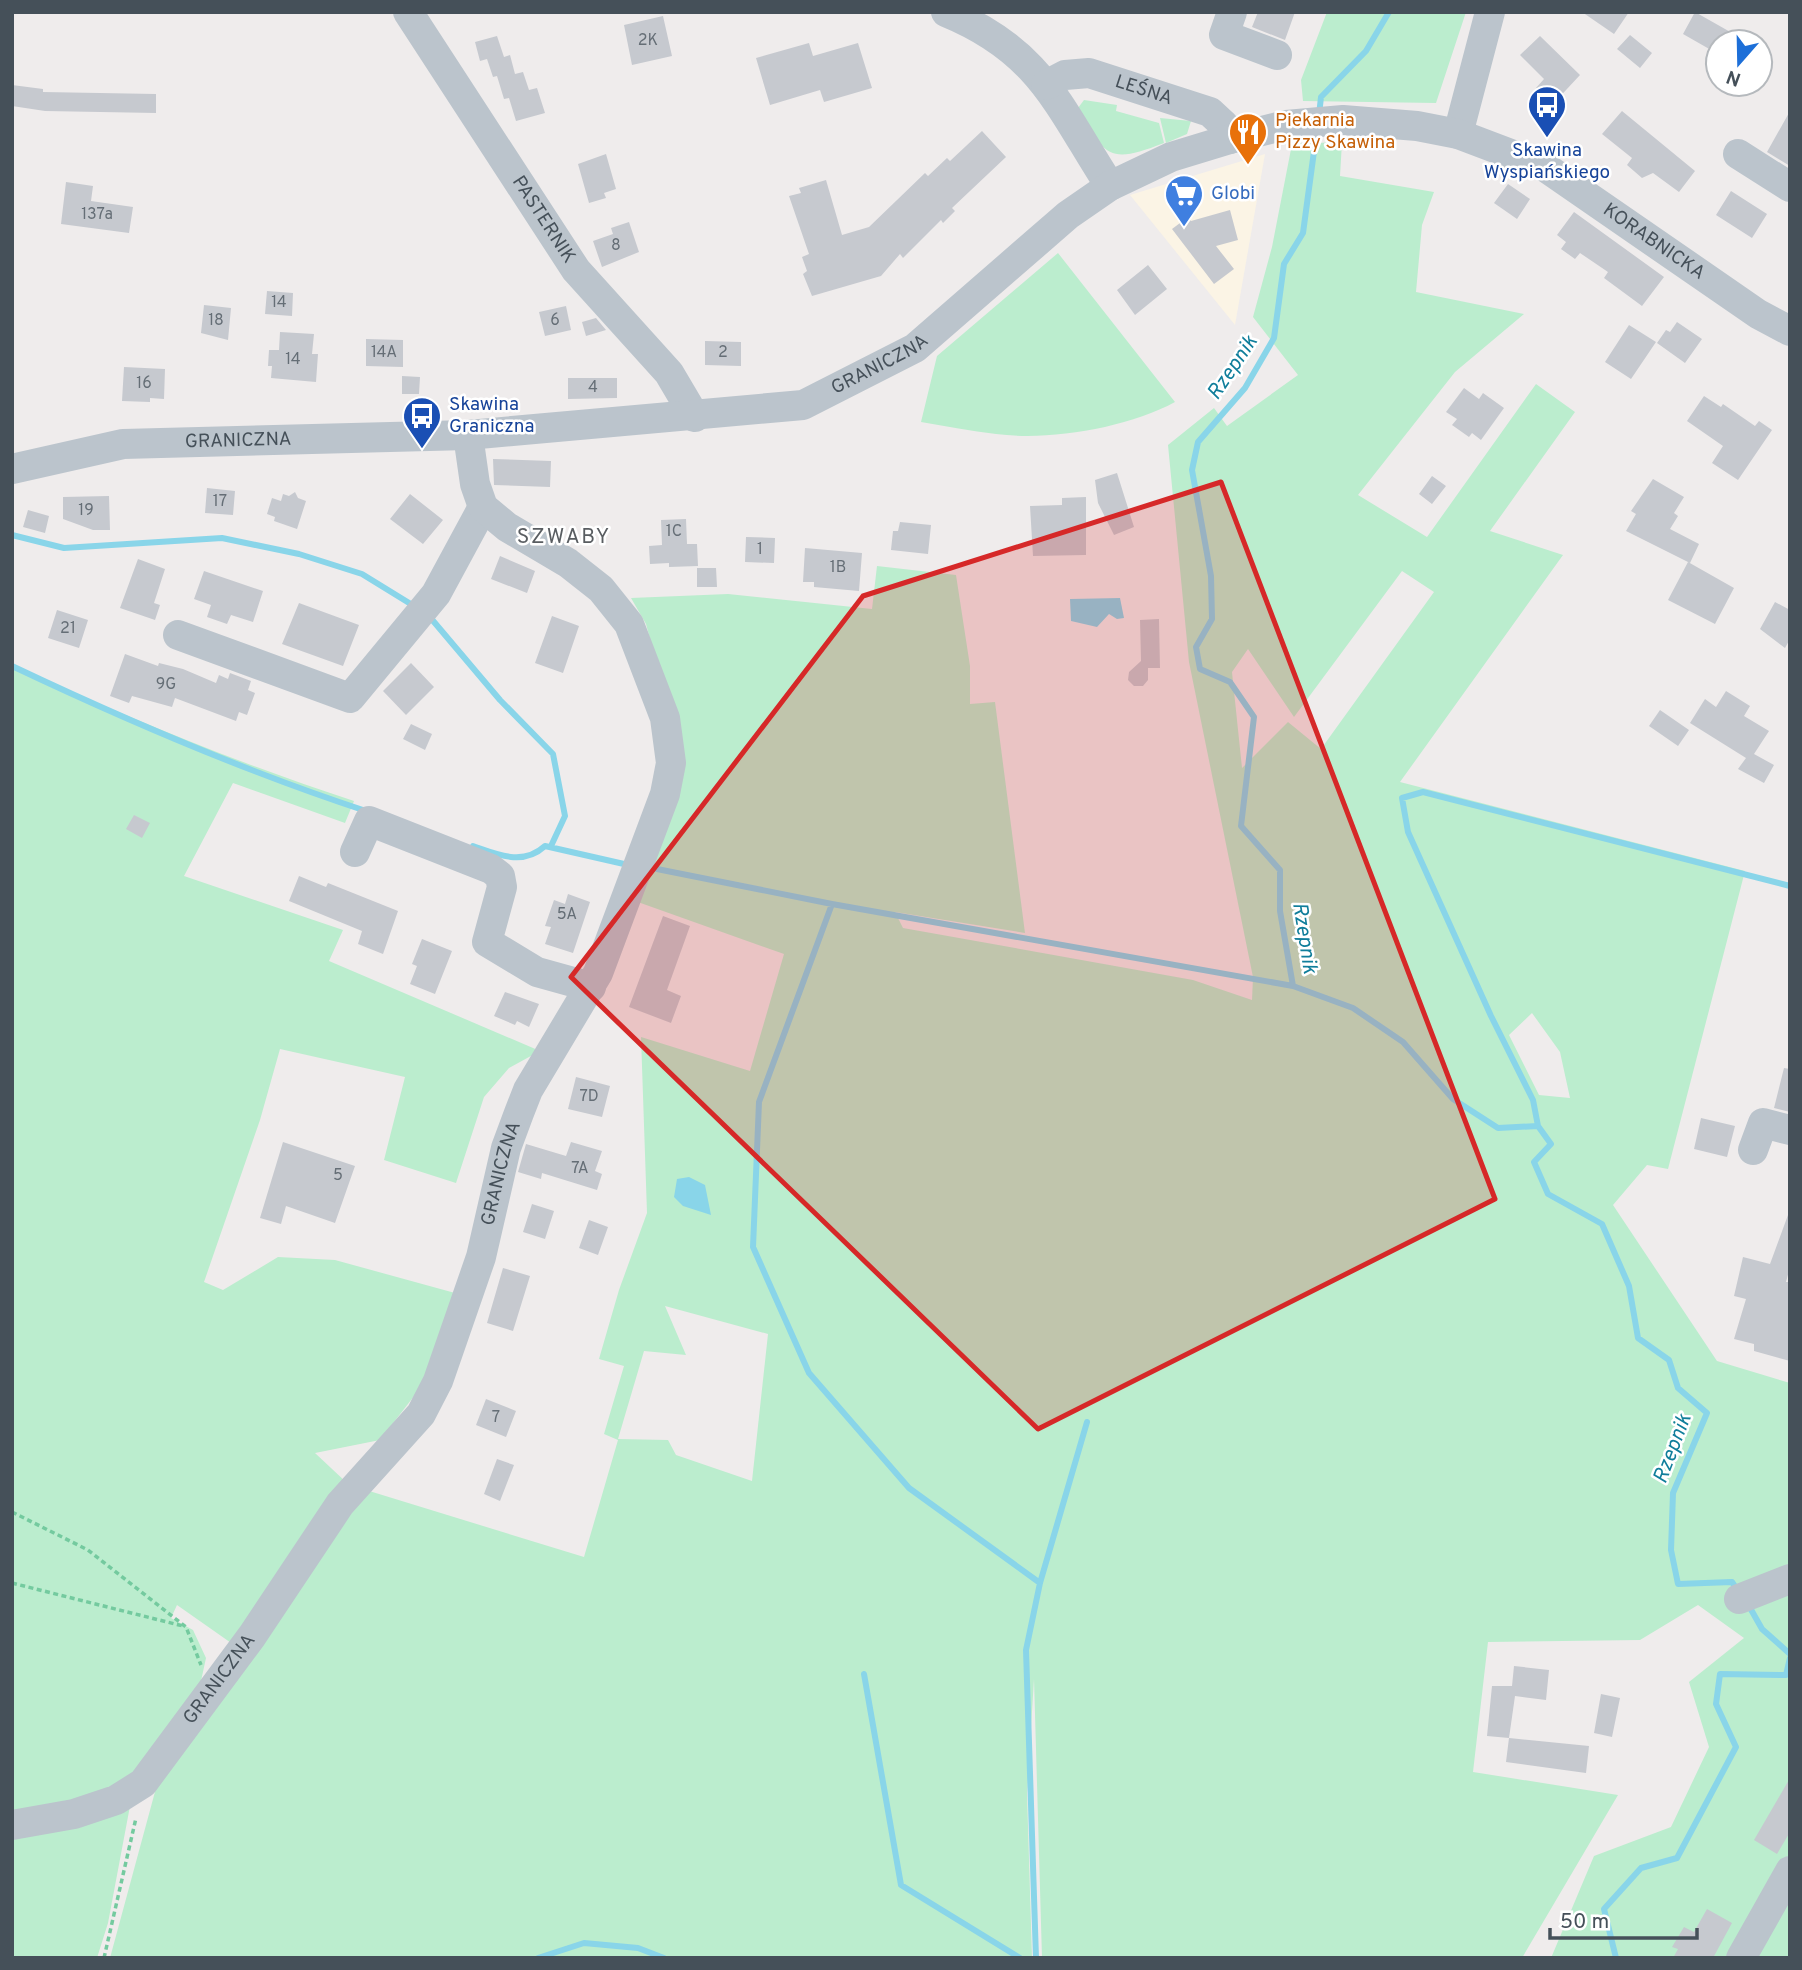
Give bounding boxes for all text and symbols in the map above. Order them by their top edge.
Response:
north arrow [1704,28,1774,98]
house number: 2K [638,31,658,51]
text: N [1723,63,1744,91]
street label: LEŚNA [1112,70,1176,111]
bus stop icon: Skawina Wyspiańskiego [1526,84,1568,139]
place label: Piekarnia Pizzy Skawina [1275,109,1395,155]
restaurant icon: Piekarnia Pizzy Skawina [1227,111,1269,166]
place label: Skawina Wyspiańskiego [1484,139,1610,185]
street label: PASTERNIK [506,171,581,268]
supermarket icon: Globi [1163,173,1205,228]
place label: Globi [1211,182,1255,206]
street label: KORABNICKA [1598,198,1709,286]
house number: 137a [81,205,113,225]
house number: 8 [611,236,621,256]
house number: 14 [271,293,287,313]
house number: 18 [208,311,224,331]
house number: 6 [550,311,560,331]
street label: GRANICZNA [827,329,934,401]
water label: Rzepnik [1202,330,1265,406]
house number: 14A [371,343,397,363]
house number: 2 [718,343,728,363]
house number: 14 [285,350,301,370]
house number: 16 [136,374,152,394]
house number: 4 [588,378,598,398]
place label: Skawina Graniczna [449,393,535,439]
bus stop icon: Skawina Graniczna [401,395,443,450]
street label: GRANICZNA [184,428,292,454]
house number: 17 [213,492,227,512]
house number: 19 [78,501,94,521]
house number: 1C [666,522,682,542]
district label: SZWABY [517,524,611,551]
house number: 1 [757,540,763,560]
house number: 1B [830,558,846,578]
house number: 21 [60,619,76,639]
house number: 9G [156,675,176,695]
water label: Rzepnik [1285,900,1323,976]
house number: 5A [557,905,577,925]
house number: 7D [579,1087,599,1107]
street label: GRANICZNA [477,1118,527,1228]
house number: 7A [571,1159,589,1179]
house number: 5 [333,1166,343,1186]
house number: 7 [492,1408,500,1428]
water label: Rzepnik [1647,1410,1699,1488]
street label: GRANICZNA [178,1629,261,1730]
scale bar [1550,1896,1697,1940]
text: 50 m [1560,1909,1609,1936]

